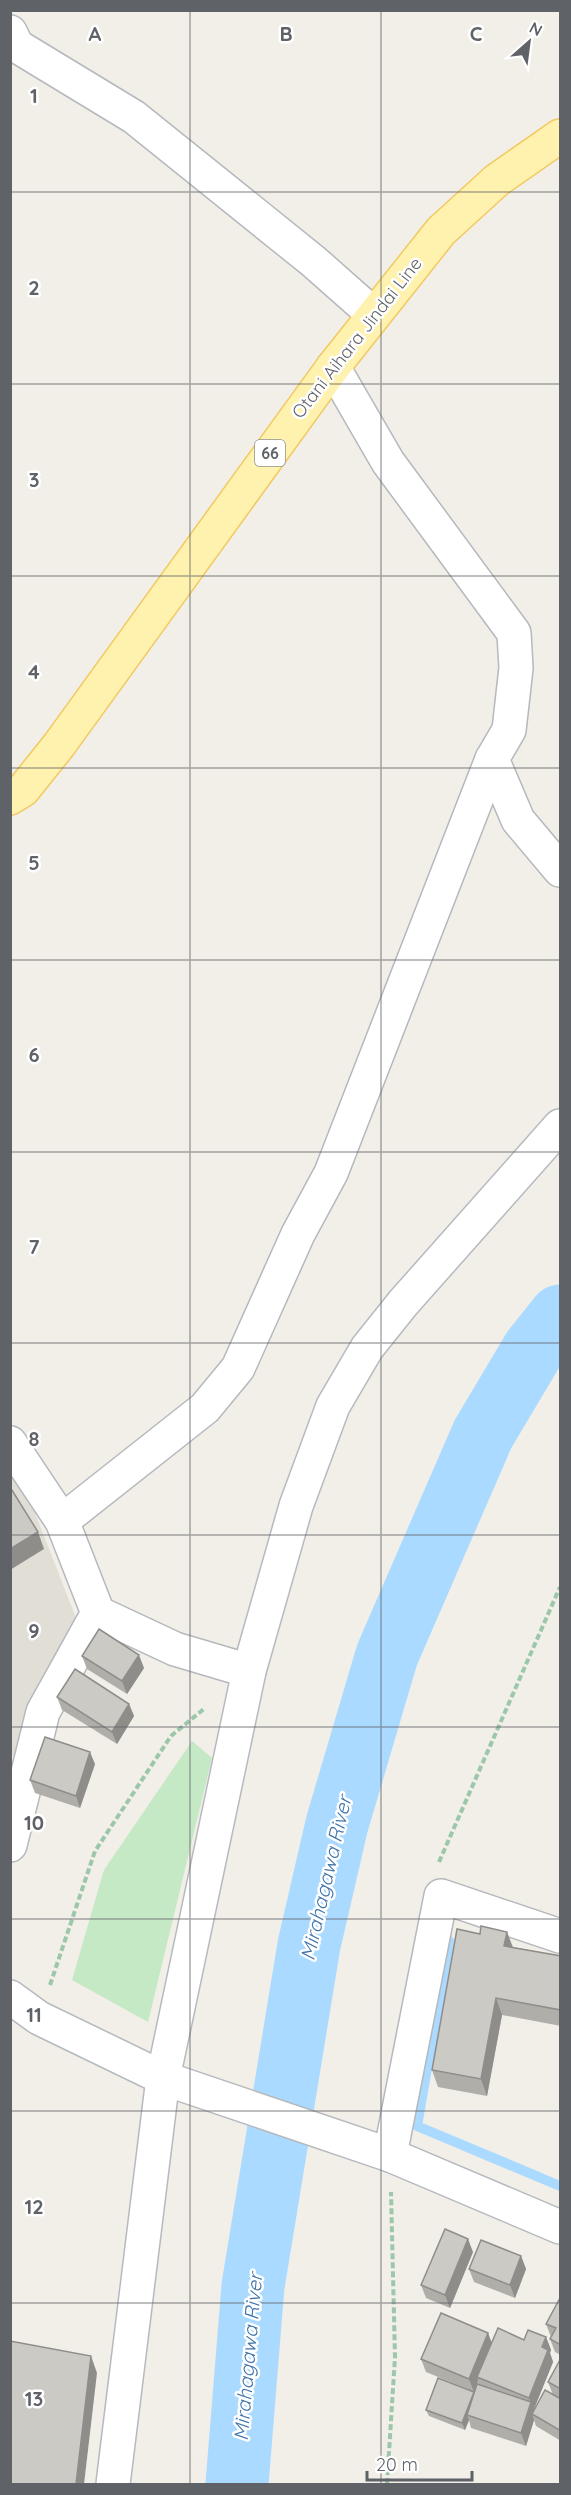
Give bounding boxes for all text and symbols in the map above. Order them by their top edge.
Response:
north arrow [499,12,559,72]
text: N [526,17,546,40]
text: A [89,21,102,46]
text: B [279,21,293,46]
text: C [470,21,483,46]
text: 1 [30,83,38,108]
street label: Otani Aihara Jindai Line [287,252,427,423]
text: 2 [28,275,40,300]
road number: 66 [255,440,285,466]
text: 3 [29,467,39,492]
text: 4 [28,659,40,684]
text: 5 [28,850,40,875]
text: 6 [28,1042,40,1067]
text: 7 [29,1234,40,1259]
text: 8 [29,1426,40,1451]
text: 9 [28,1618,40,1643]
water label: Mirahagawa River [294,1791,357,1963]
text: 10 [24,1810,44,1835]
text: 11 [26,2002,42,2027]
text: 12 [24,2194,44,2219]
water label: Mirahagawa River [228,2270,267,2442]
text: 13 [25,2386,43,2411]
scale bar [367,2444,472,2482]
text: 20 m [376,2453,418,2476]

